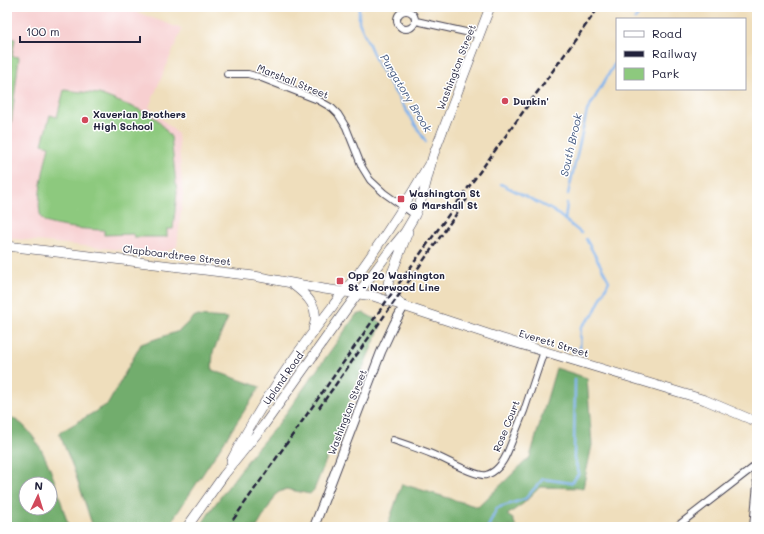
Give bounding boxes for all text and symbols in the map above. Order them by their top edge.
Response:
scale bar [20,18,140,44]
legend [616,18,746,90]
street label: Washington Street [433,22,479,112]
text: 100 m [26,23,60,39]
text: Road [652,25,682,41]
text: Railway [652,45,697,61]
water label: Purgatory Brook [377,51,436,135]
street label: Marshall Street [255,60,331,102]
text: Park [652,65,679,81]
place label: Dunkin' [513,94,549,108]
marker: Dunkin' [500,96,510,106]
place label: Xaverian Brothers High School [93,107,186,133]
water label: South Brook [556,112,585,178]
marker: Xaverian Brothers High School [80,115,90,125]
place label: Washington St @ Marshall St [409,186,481,212]
marker: Washington St @ Marshall St [396,194,406,204]
street label: Clapboardtree Street [122,241,232,269]
place label: Opp 20 Washington St - Norwood Line [348,268,445,294]
marker: Opp 20 Washington St - Norwood Line [335,276,345,286]
street label: Everett Street [517,326,591,360]
street label: Upland Road [260,349,306,407]
street label: Washington Street [324,367,370,457]
street label: Rose Court [489,398,523,454]
north arrow [18,476,58,516]
text: N [34,478,43,493]

